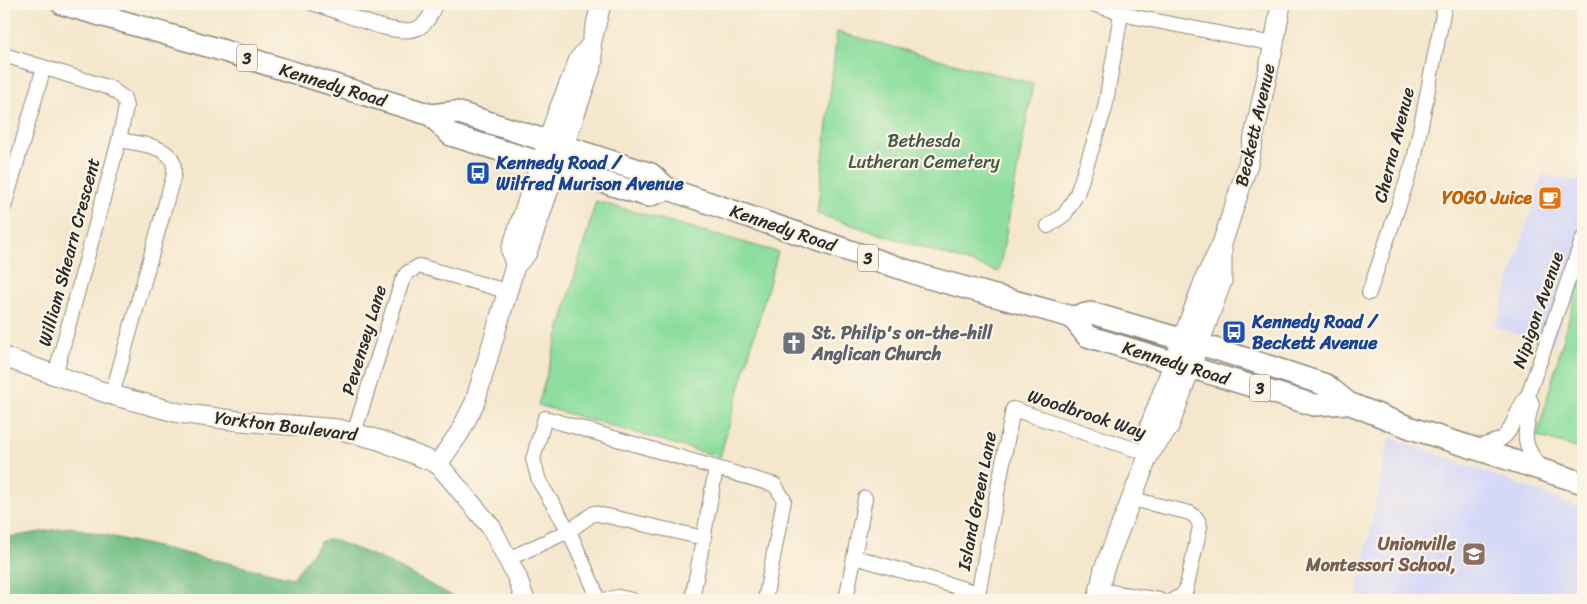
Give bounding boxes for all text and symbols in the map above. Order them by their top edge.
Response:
road number: 3 [237,44,257,72]
street label: Kennedy Road [275,54,392,117]
street label: Beckett Avenue [1225,60,1285,190]
street label: Cherna Avenue [1364,84,1424,206]
park label: Bethesda Lutheran Cemetery [848,125,1000,178]
place label: Kennedy Road / Wilfred Murison Avenue [495,147,684,200]
street label: William Shearn Crescent [28,154,110,350]
bus stop icon: Kennedy Road / Wilfred Murison Avenue [465,160,491,186]
place label: YOGO Juice [1442,182,1532,214]
cafe icon: YOGO Juice [1537,185,1563,211]
street label: Kennedy Road [725,195,842,262]
road number: 3 [858,244,878,272]
street label: Nipigon Avenue [1503,247,1573,373]
street label: Pevensey Lane [332,281,396,399]
place label: Kennedy Road / Beckett Avenue [1251,306,1379,359]
place label: St. Philip's on-the-hill Anglican Church [811,317,993,370]
bus stop icon: Kennedy Road / Beckett Avenue [1221,319,1247,345]
church icon: St. Philip's on-the-hill Anglican Church [781,330,807,356]
street label: Kennedy Road [1118,332,1235,395]
road number: 3 [1250,374,1270,402]
street label: Woodbrook Way [1023,380,1151,448]
street label: Yorkton Boulevard [213,401,361,451]
street label: Island Green Lane [948,429,1006,574]
place label: Unionville Montessori School, [1305,528,1457,581]
school or university icon: Unionville Montessori School, [1461,541,1487,567]

